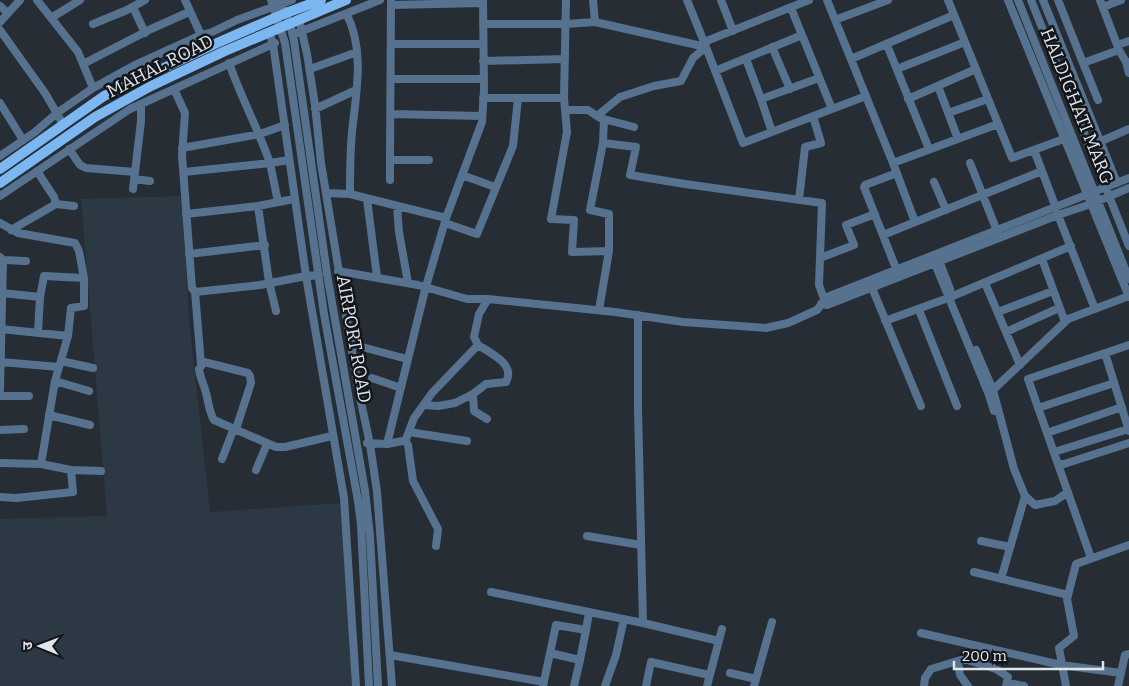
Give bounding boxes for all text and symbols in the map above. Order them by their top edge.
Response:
street label: HALDIGHATI MARG [1036,25,1118,187]
street label: MAHAL ROAD [103,30,217,102]
street label: AIRPORT ROAD [332,273,376,405]
north arrow [15,621,65,671]
scale bar [954,638,1103,670]
text: उ [19,641,36,650]
text: 200 m [962,647,1007,665]

